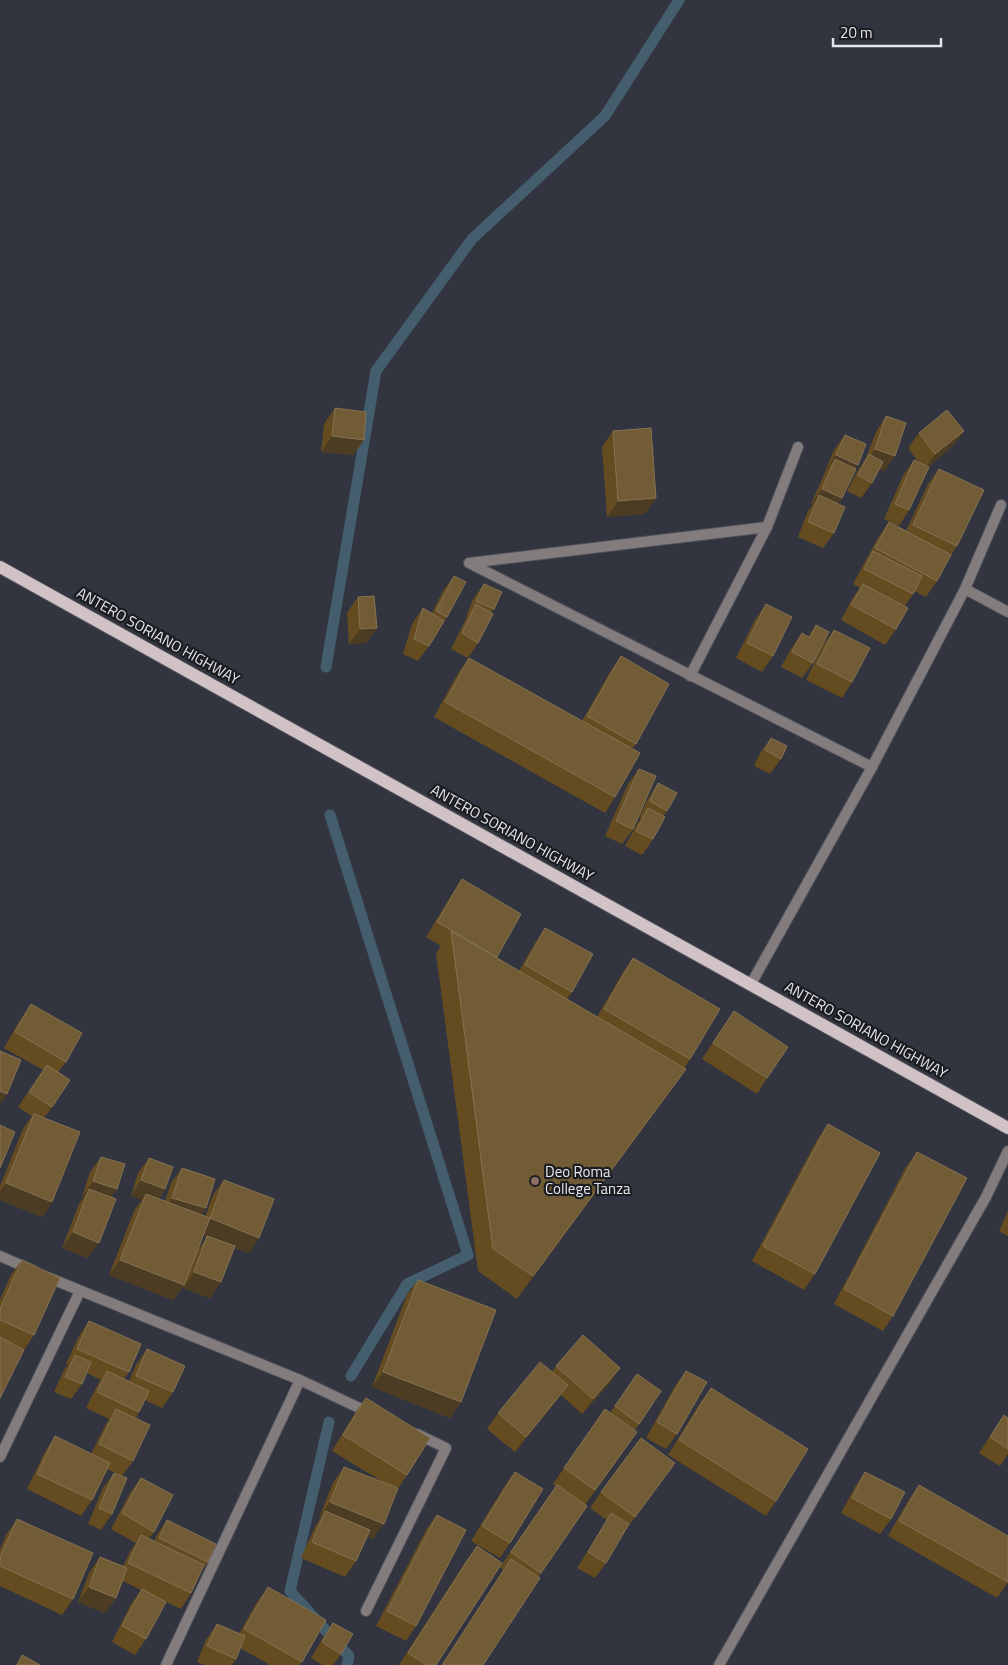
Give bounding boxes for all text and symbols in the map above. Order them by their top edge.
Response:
scale bar [833,15,940,47]
text: 20 m [840,21,873,44]
street label: ANTERO SORIANO HIGHWAY [72,581,244,690]
street label: ANTERO SORIANO HIGHWAY [426,778,598,887]
street label: ANTERO SORIANO HIGHWAY [780,975,952,1084]
place label: Deo Roma College Tanza [545,1160,631,1200]
marker: Deo Roma College Tanza [529,1175,541,1187]

